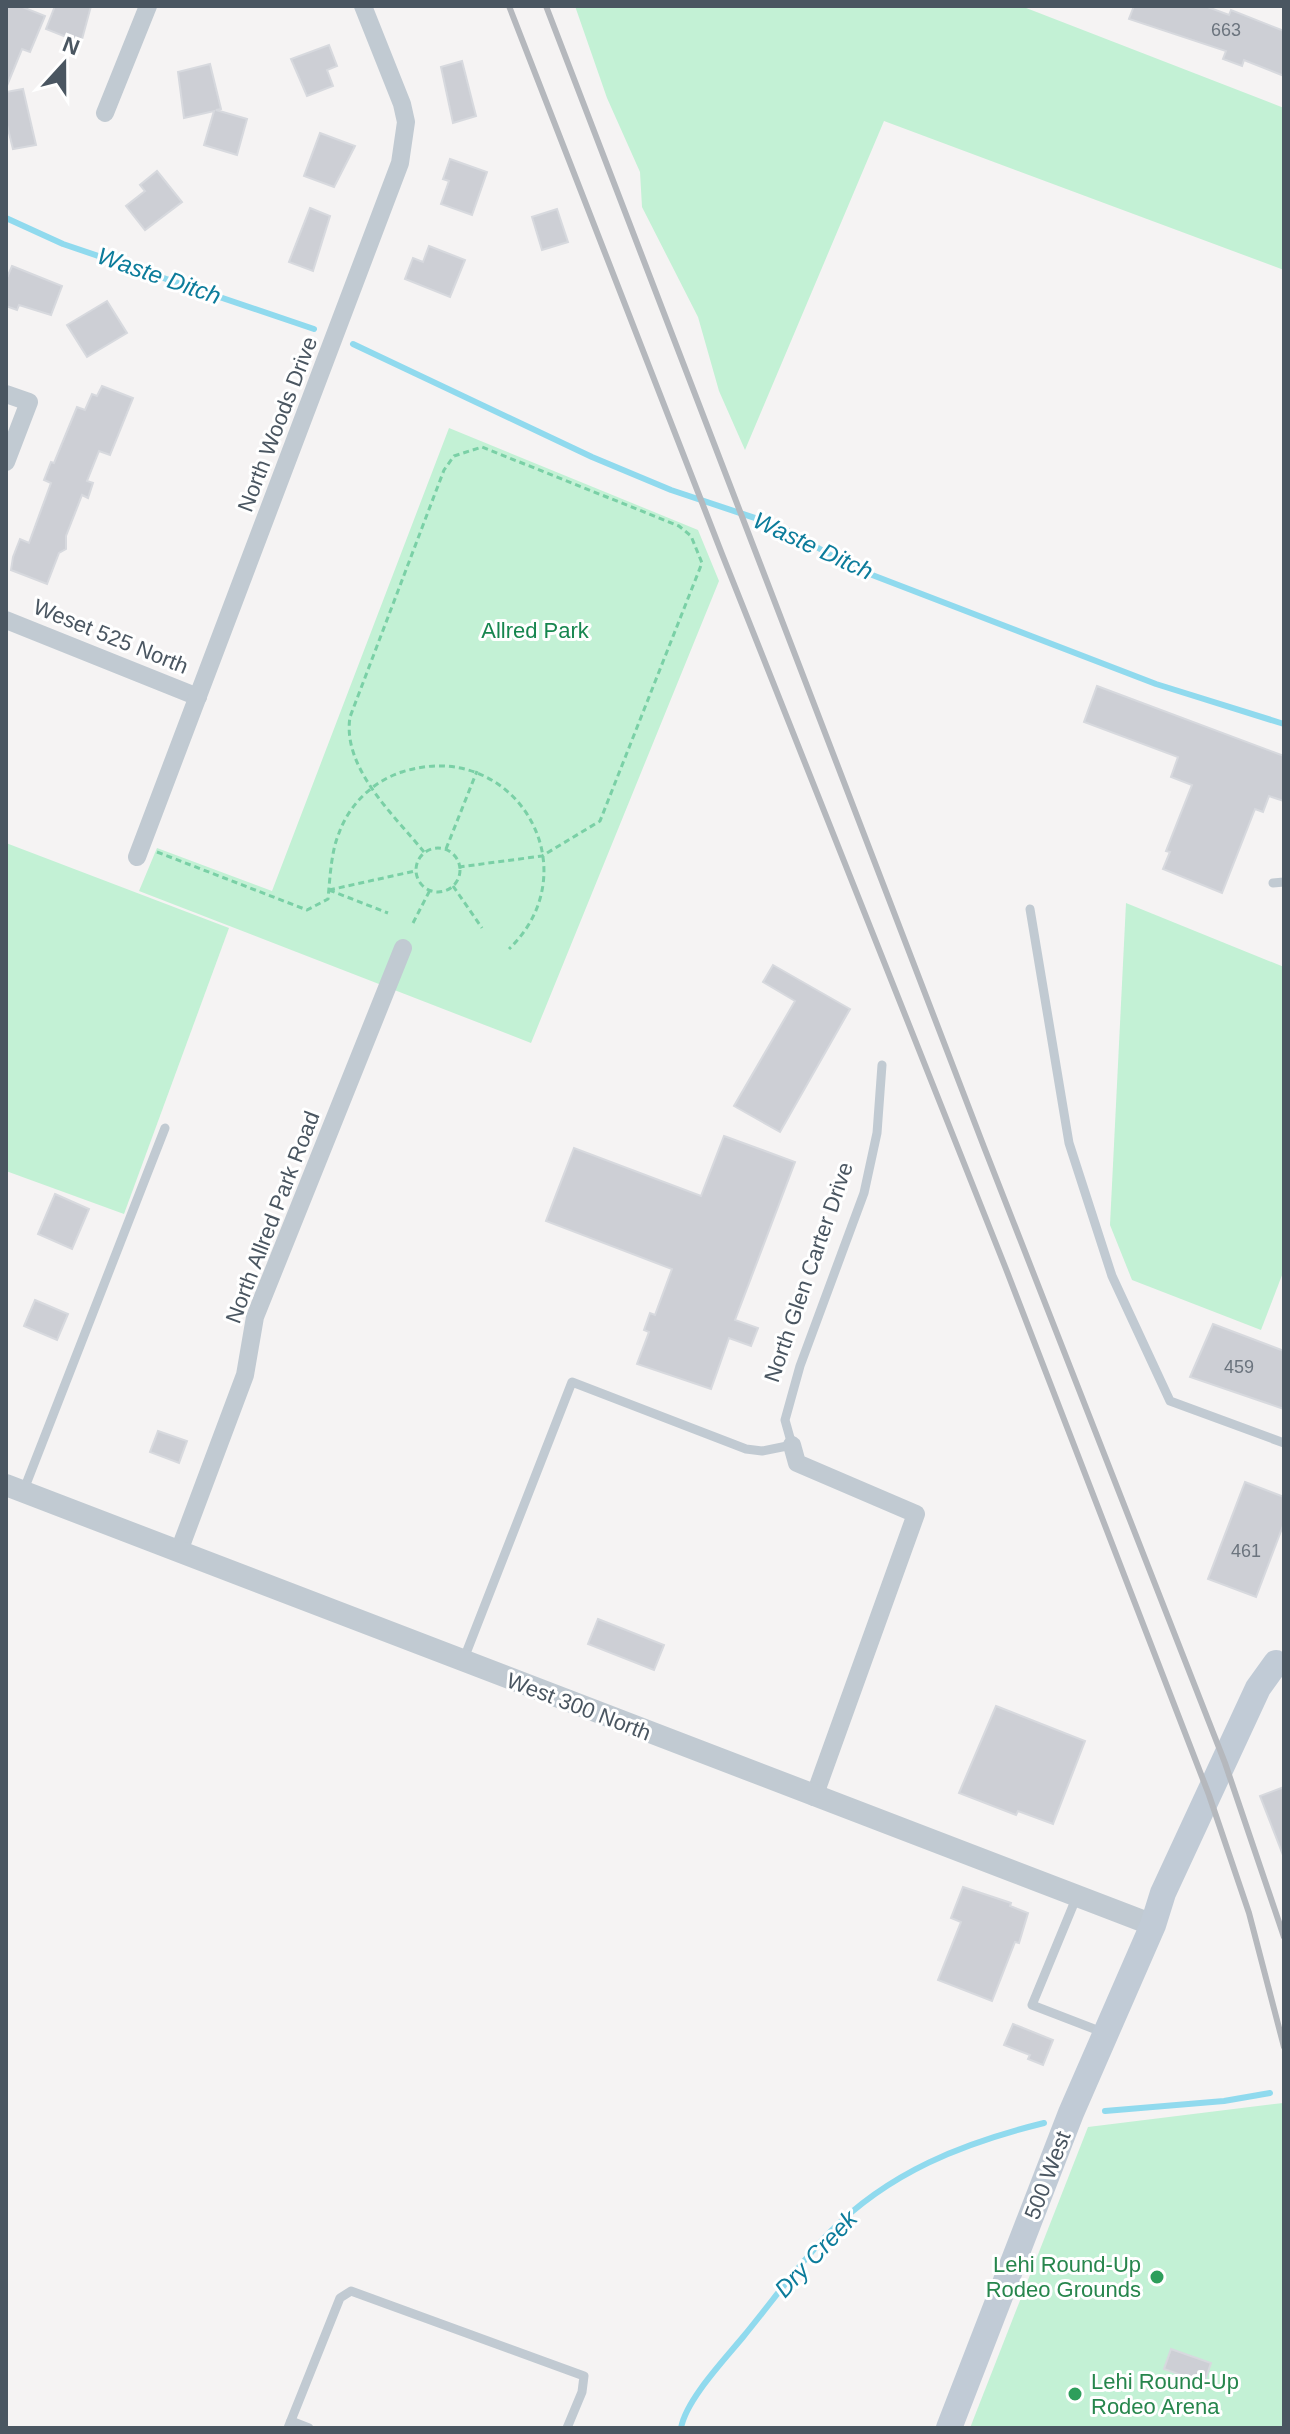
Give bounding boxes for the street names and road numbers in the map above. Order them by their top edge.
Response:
street label: North Woods Drive [233,333,322,515]
street label: Weset 525 North [30,594,192,679]
street label: North Allred Park Road [220,1108,324,1327]
street label: North Glen Carter Drive [759,1159,858,1385]
street label: West 300 North [503,1667,654,1745]
street label: 500 West [1019,2127,1076,2223]

